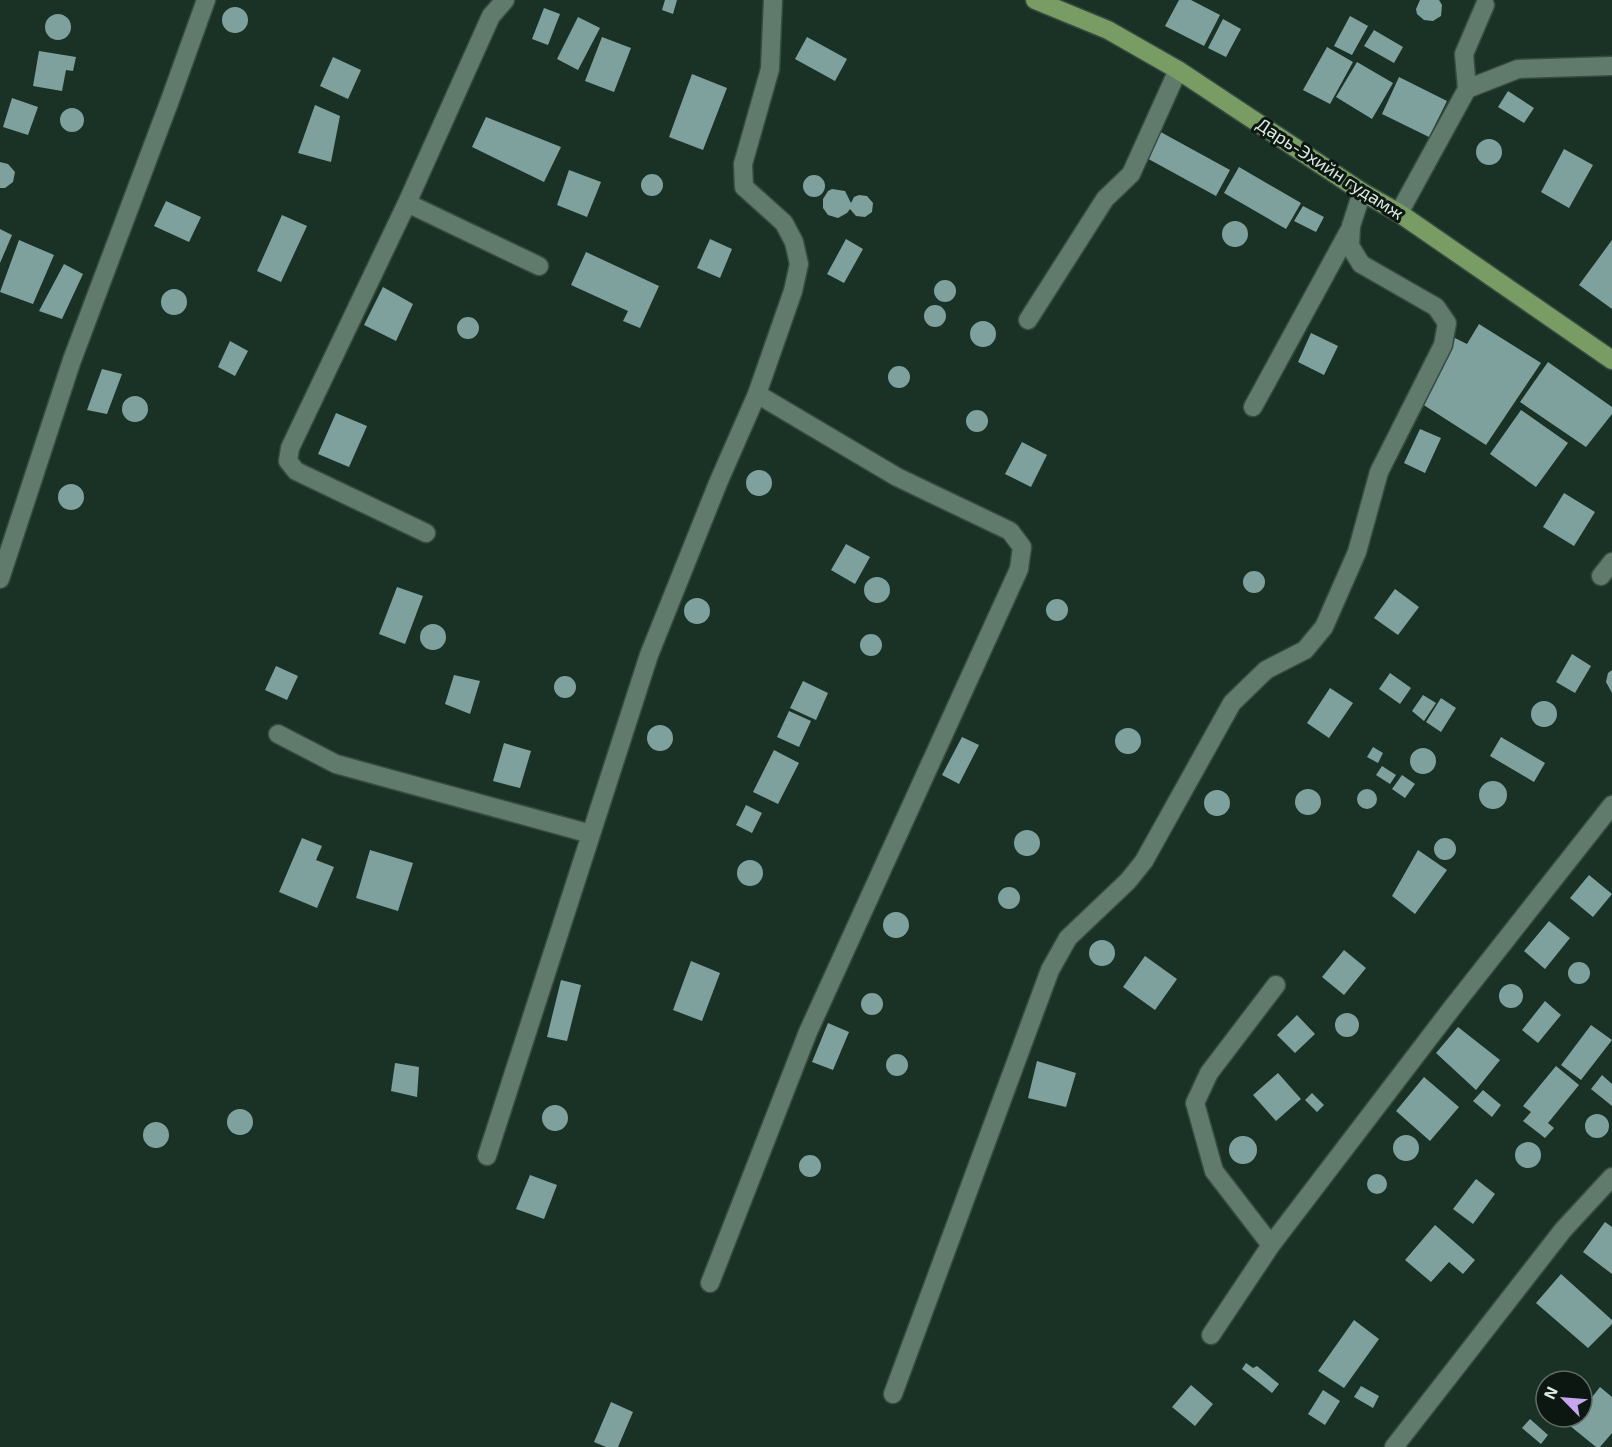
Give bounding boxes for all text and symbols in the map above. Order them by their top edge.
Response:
street label: Дарь-Эхийн гудамж [1253,112,1408,224]
north arrow [1534,1369,1594,1429]
text: N [1539,1383,1561,1402]

